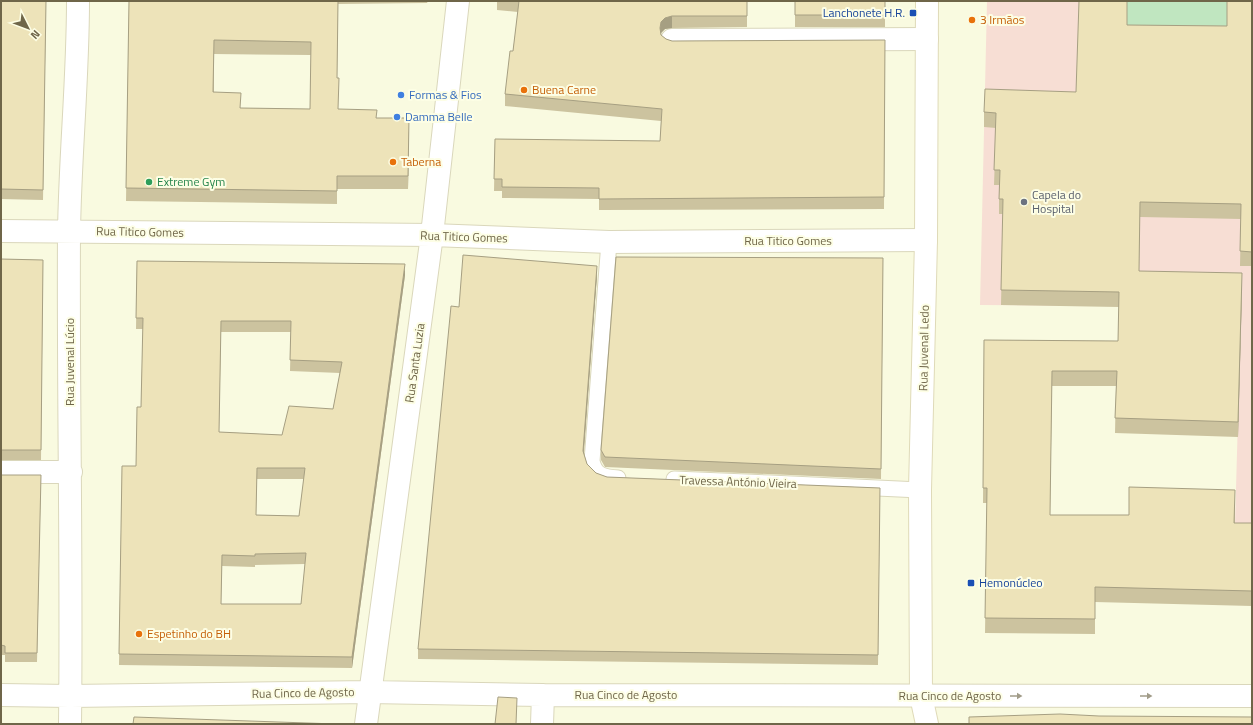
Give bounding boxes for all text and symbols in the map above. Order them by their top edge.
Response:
place label: Lanchonete H.R. [823,3,905,22]
north arrow [8,8,48,48]
marker: Lanchonete H.R. [908,8,918,18]
place label: 3 Irmãos [980,10,1025,29]
marker: 3 Irmãos [967,15,977,25]
text: N [27,27,44,43]
place label: Buena Carne [532,80,596,99]
place label: Formas & Fios [409,85,482,104]
marker: Buena Carne [519,85,529,95]
marker: Formas & Fios [396,90,406,100]
place label: Damma Belle [405,107,473,126]
marker: Damma Belle [392,112,402,122]
place label: Taberna [401,152,441,171]
marker: Taberna [388,157,398,167]
place label: Extreme Gym [157,172,225,191]
marker: Extreme Gym [144,177,154,187]
place label: Capela do Hospital [1032,185,1081,218]
marker: Capela do Hospital [1019,197,1029,207]
street label: Rua Titico Gomes [96,221,184,242]
street label: Rua Titico Gomes [420,225,509,248]
street label: Rua Titico Gomes [744,231,832,250]
street label: Rua Juvenal Ledo [913,305,934,391]
street label: Rua Juvenal Lúcio [60,318,79,406]
street label: Rua Santa Luzia [400,322,430,404]
street label: Travessa António Vieira [679,470,797,493]
place label: Hemonúcleo [979,573,1043,592]
marker: Hemonúcleo [966,578,976,588]
place label: Espetinho do BH [147,624,231,643]
marker: Espetinho do BH [134,629,144,639]
street label: Rua Cinco de Agosto [251,682,355,703]
street label: Rua Cinco de Agosto [575,685,677,704]
street label: Rua Cinco de Agosto [899,686,1001,705]
one-way arrow [1010,693,1023,699]
one-way arrow [1140,693,1153,699]

